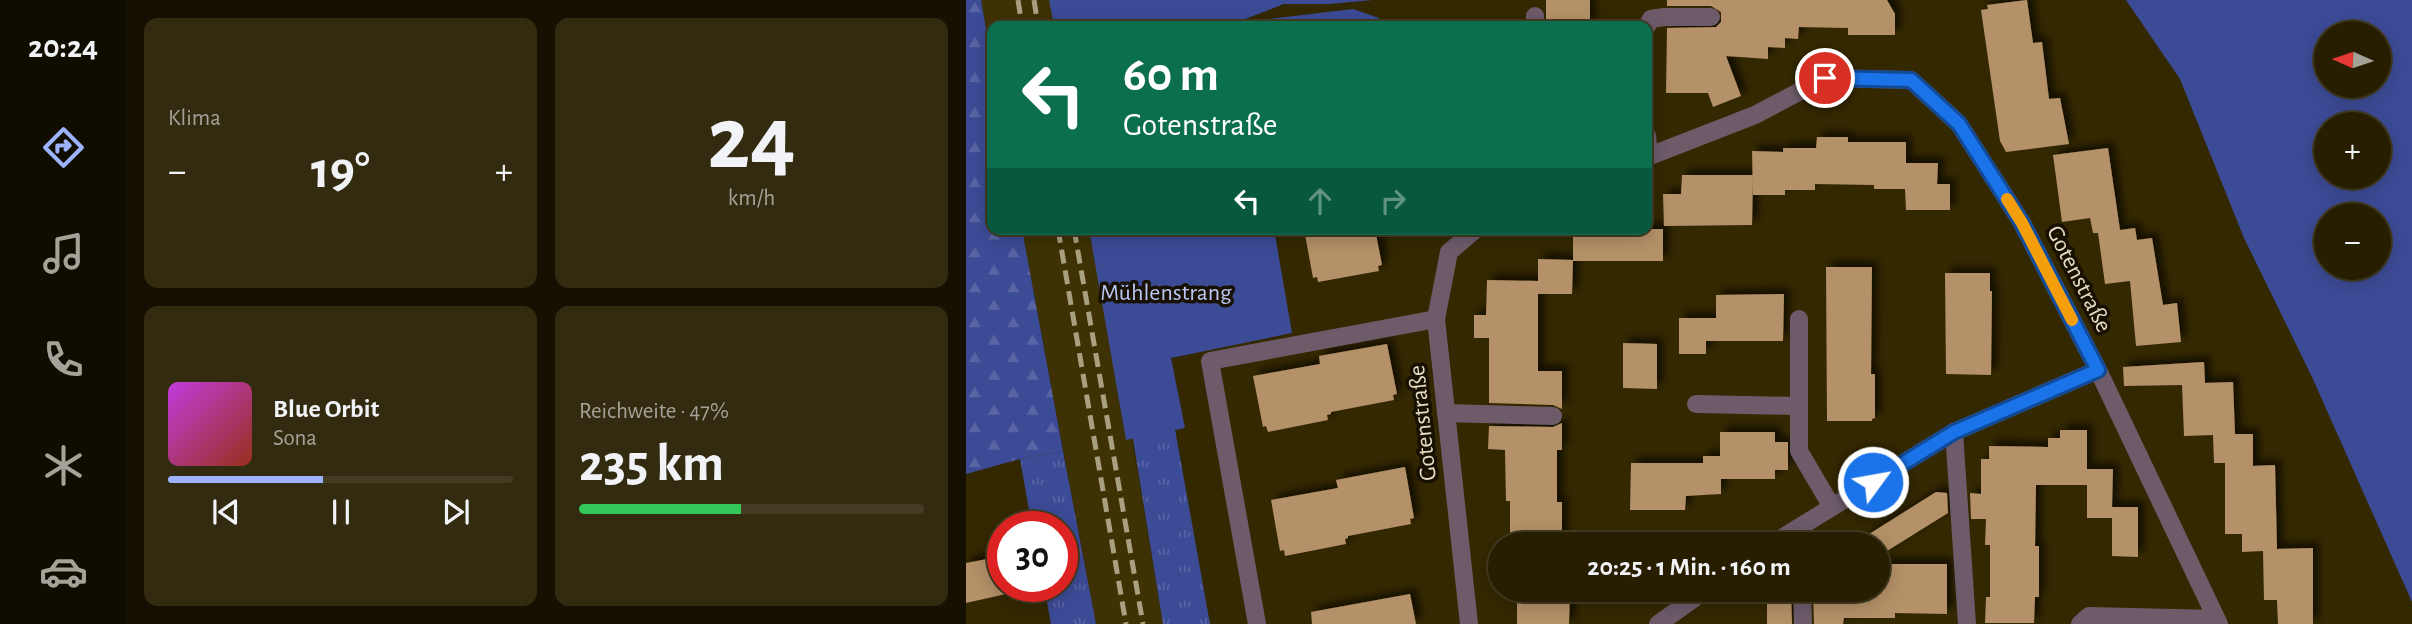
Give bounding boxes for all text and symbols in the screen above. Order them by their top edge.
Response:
north arrow [2314,21,2390,98]
map controls [2314,21,2391,280]
text: 20:24 [28,31,98,63]
pin [1795,48,1855,108]
icon: left [1008,49,1099,140]
text: 60 m [1123,51,1219,100]
icon: arrive [1806,59,1844,97]
text: 24 [707,94,796,185]
text: Klima [168,107,221,130]
text: Gotenstraße [1123,109,1278,141]
button: + [2314,112,2391,189]
icon: directions [39,123,88,172]
text: 19° [311,145,370,197]
text: − [168,153,186,191]
text: + [495,153,513,191]
icon: left [1228,182,1266,220]
icon: ahead [1301,182,1339,220]
icon: right [1374,182,1412,220]
text: km/h [728,187,775,210]
button: − [2314,203,2391,280]
street label: Gotenstraße [2042,222,2116,336]
icon: music [39,229,88,278]
park label: Mühlenstrang [1100,281,1232,305]
icon: phone [39,335,88,384]
street label: Gotenstraße [1405,364,1441,482]
text: Blue Orbit [273,396,379,422]
text: Reichweite · 47% [579,400,729,423]
text: Sona [273,427,317,450]
text: 235 km [579,438,724,490]
icon: climate [39,441,88,490]
position arrow [1836,445,1910,519]
icon: previous [207,493,245,531]
icon: pause [322,493,360,531]
icon: next [437,493,475,531]
speed limit sign: 30 [987,511,1078,602]
icon: car [39,547,88,596]
text: 20:25 · 1 Min. · 160 m [1587,554,1791,580]

